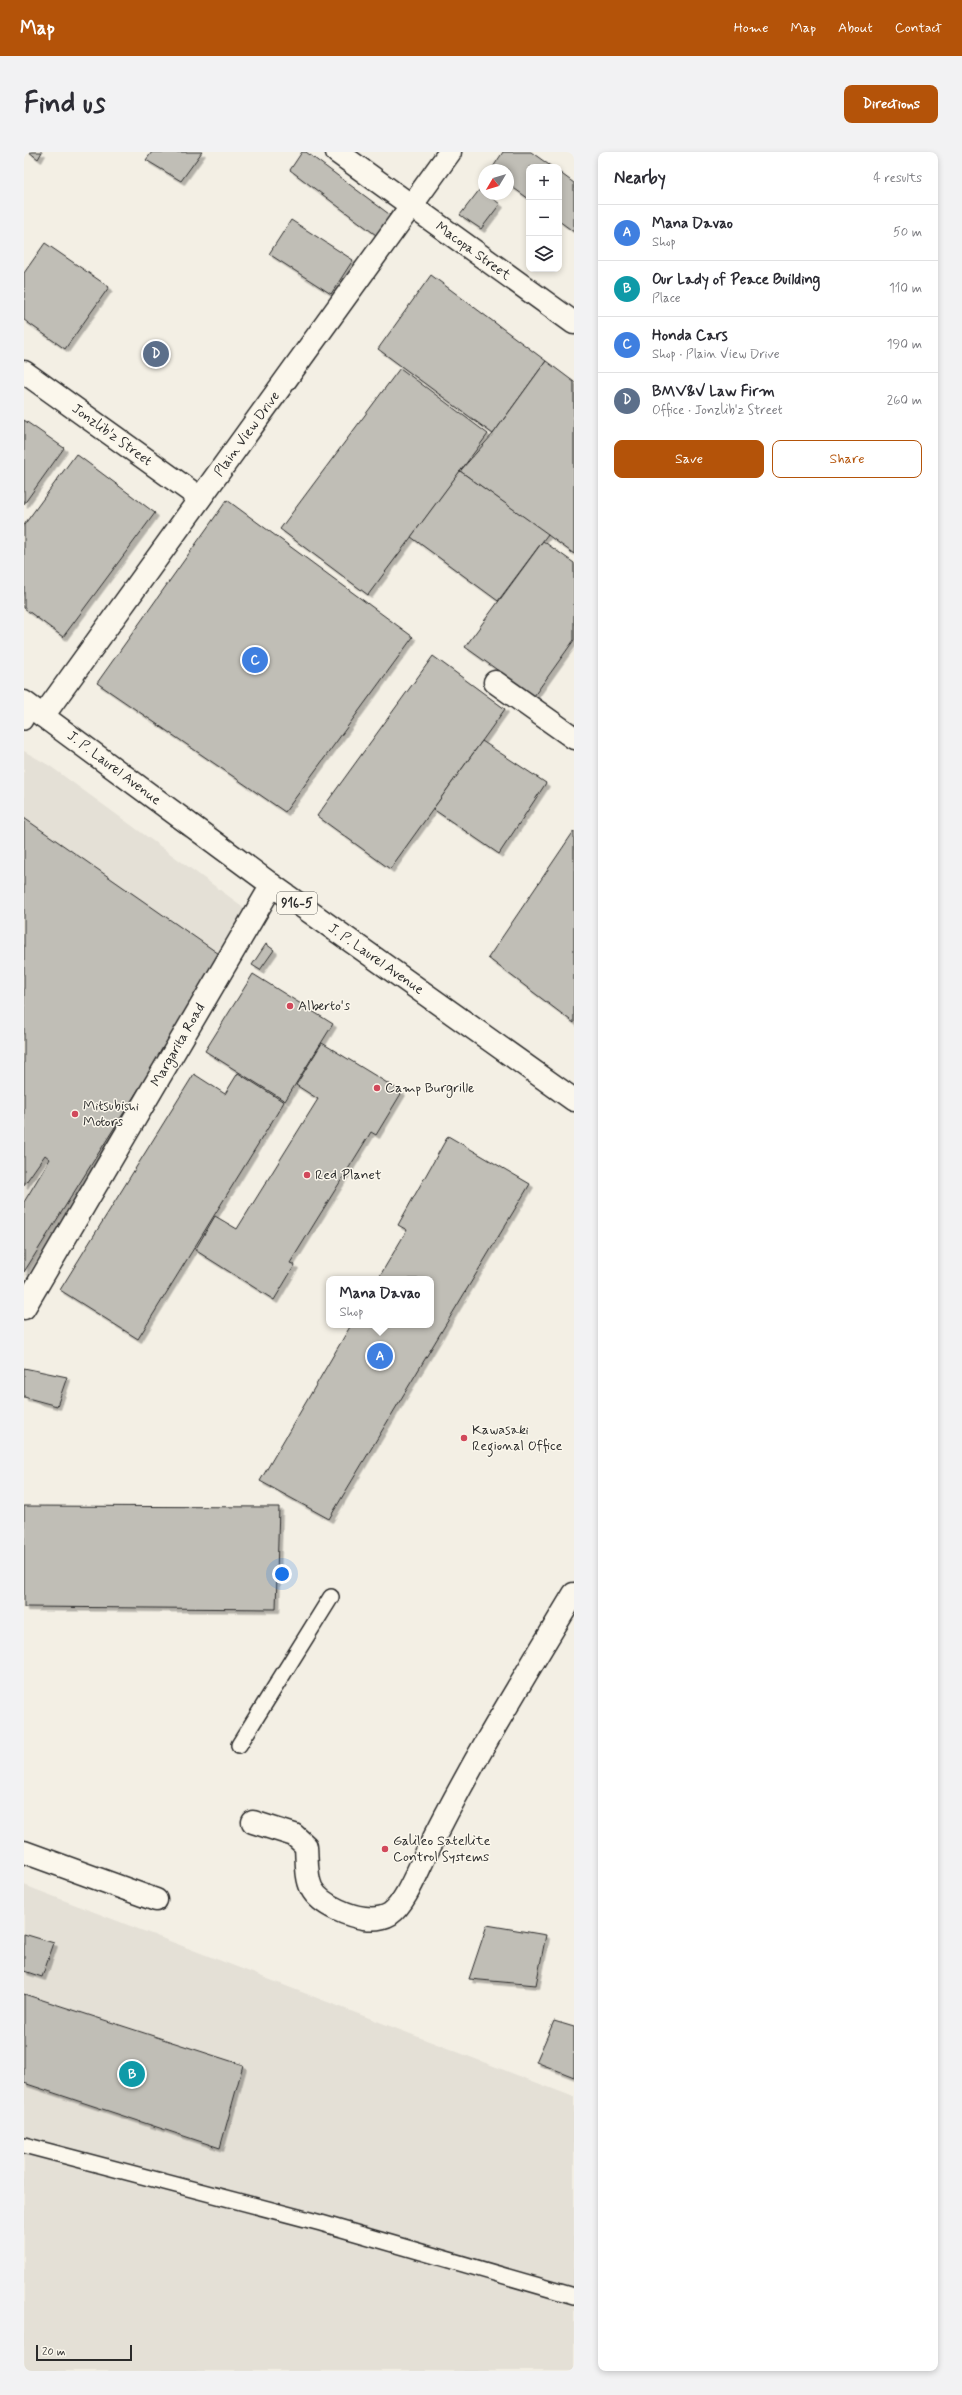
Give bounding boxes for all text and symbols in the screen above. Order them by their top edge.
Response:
text: Map [20,16,55,41]
text: Home [734,19,768,37]
text: Map [790,19,816,37]
text: About [838,19,873,37]
text: Contact [895,19,942,37]
button: Directions [844,85,938,123]
text: Find us [24,86,105,123]
north arrow [478,164,514,200]
map controls [526,164,562,272]
button: + [526,164,562,200]
text: Nearby [614,167,666,189]
text: 4 results [873,170,922,187]
button: − [526,200,562,236]
text: Mana Davao [652,214,733,234]
street label: Macopa Street [432,218,515,285]
text: A [623,224,631,241]
text: 50 m [893,224,922,241]
text: Shop [652,234,676,251]
button: layers [526,236,562,272]
text: Our Lady of Peace Building [652,270,820,290]
text: B [623,280,631,297]
text: 110 m [889,280,922,297]
text: Place [652,290,681,307]
text: Honda Cars [652,326,728,346]
text: C [622,336,632,353]
text: 190 m [887,336,922,353]
pin: D [143,339,169,369]
text: Shop · Plain View Drive [652,346,780,363]
text: BMV&V Law Firm [652,382,775,402]
street label: Plain View Drive [210,388,284,480]
text: D [623,392,631,409]
text: 260 m [887,392,922,409]
street label: Jonzlib'z Street [68,400,156,470]
text: Office · Jonzlib'z Street [652,402,783,419]
button: Save [614,440,764,478]
button: Share [772,440,922,478]
pin: C [242,645,268,675]
street label: J. P. Laurel Avenue [63,727,165,809]
road number: 916-5 [277,892,317,914]
street label: J. P. Laurel Avenue [325,919,428,999]
place label: Alberto's [298,997,350,1015]
street label: Margarita Road [147,1000,210,1091]
marker: Alberto's [285,1001,295,1011]
place label: Camp Burgrille [385,1079,475,1098]
marker: Camp Burgrille [372,1083,382,1093]
place label: Mitsubishi Motors [83,1097,139,1131]
marker: Mitsubishi Motors [70,1109,80,1119]
place label: Red Planet [315,1166,382,1184]
marker: Red Planet [302,1170,312,1180]
popup [326,1276,434,1328]
text: Mana Davao [340,1284,420,1304]
text: Shop [340,1304,363,1321]
pin: A [367,1341,393,1371]
place label: Kawasaki Regional Office [472,1421,563,1457]
marker: Kawasaki Regional Office [459,1433,469,1443]
your location [272,1564,292,1584]
place label: Galileo Satellite Control Systems [393,1832,491,1866]
marker: Galileo Satellite Control Systems [380,1844,390,1854]
pin: B [119,2059,145,2089]
scale bar [36,2343,132,2362]
text: 20 m [42,2345,65,2359]

